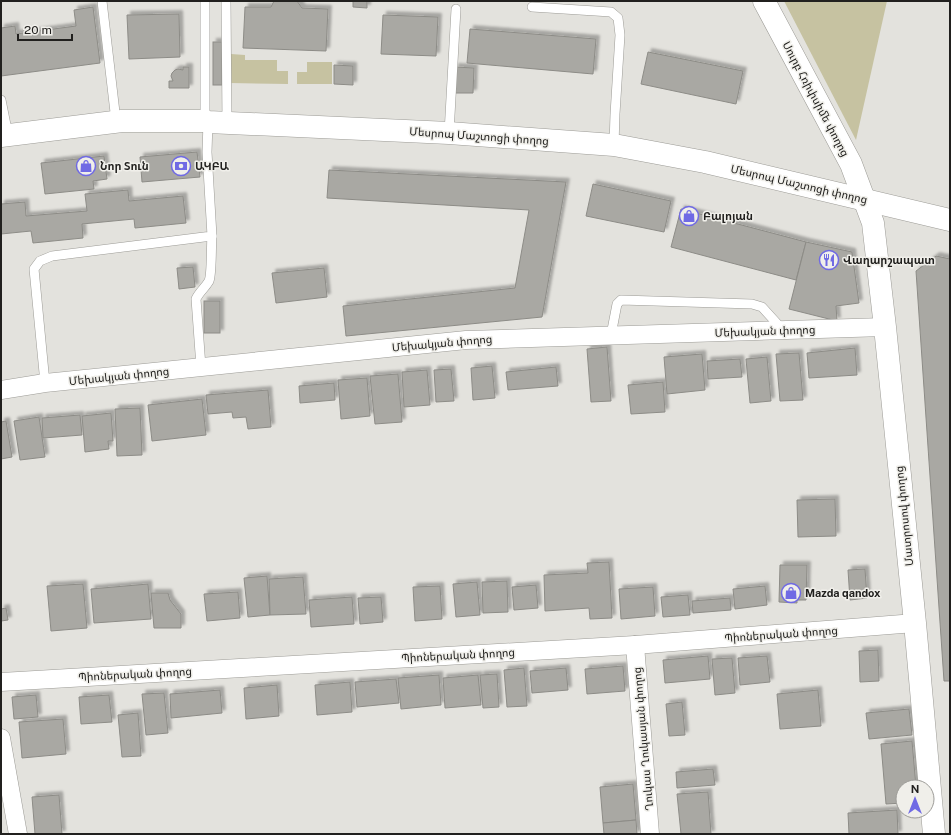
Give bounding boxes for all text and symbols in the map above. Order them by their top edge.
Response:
scale bar [18,16,72,42]
text: 20 m [24,23,52,37]
street label: Սուրբ Հռիփսիմե փողոց [780,39,852,159]
street label: Մեսրոպ Մաշտոցի փողոց [409,125,549,148]
shop icon: Նոր Տուն [75,155,97,177]
bank icon: ԱԿԲԱ [170,155,192,177]
place label: Նոր Տուն [100,160,149,173]
place label: ԱԿԲԱ [195,160,230,172]
street label: Մեսրոպ Մաշտոցի փողոց [729,162,869,207]
shop icon: Բալոյան [678,205,700,227]
place label: Բալոյան [703,210,753,223]
restaurant icon: Վաղարշապատ [818,249,840,271]
place label: Վաղարշապատ [843,254,935,267]
street label: Մեխակյան փողոց [714,323,816,340]
street label: Մեխակյան փողոց [391,333,493,354]
street label: Մեխակյան փողոց [68,365,170,388]
street label: Մատրոսով փողոց [893,465,916,567]
shop icon: Mazda qandox [780,582,802,604]
place label: Mazda qandox [805,587,881,599]
street label: Պիոներական փողոց [724,624,838,645]
street label: Պիոներական փողոց [401,646,515,665]
street label: Պիոներական փողոց [78,665,192,684]
street label: Ղուկաս Ղուկասյան փողոց [631,666,656,811]
north arrow [895,779,935,819]
text: N [911,783,919,795]

